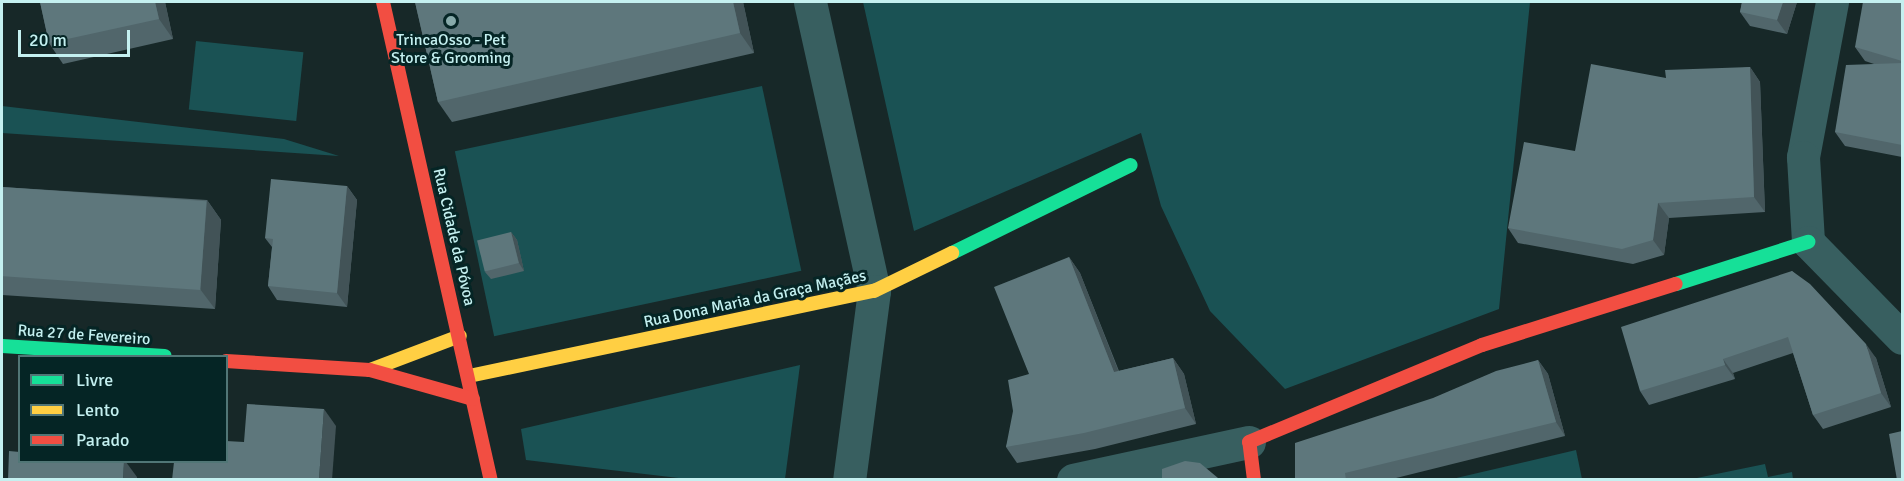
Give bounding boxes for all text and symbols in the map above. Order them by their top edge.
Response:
marker: TrincaOsso - Pet Store & Grooming [444,14,458,28]
scale bar [21,18,134,56]
text: 20 m [29,29,67,51]
place label: TrincaOsso - Pet Store & Grooming [391,30,511,68]
street label: Rua Cidade da Póvoa [429,166,479,308]
street label: Rua Dona Maria da Graça Maçães [642,266,868,332]
street label: Rua 27 de Fevereiro [17,321,151,349]
legend [18,355,228,463]
text: Livre [76,369,113,391]
text: Lento [76,399,119,421]
text: Parado [76,429,129,451]

